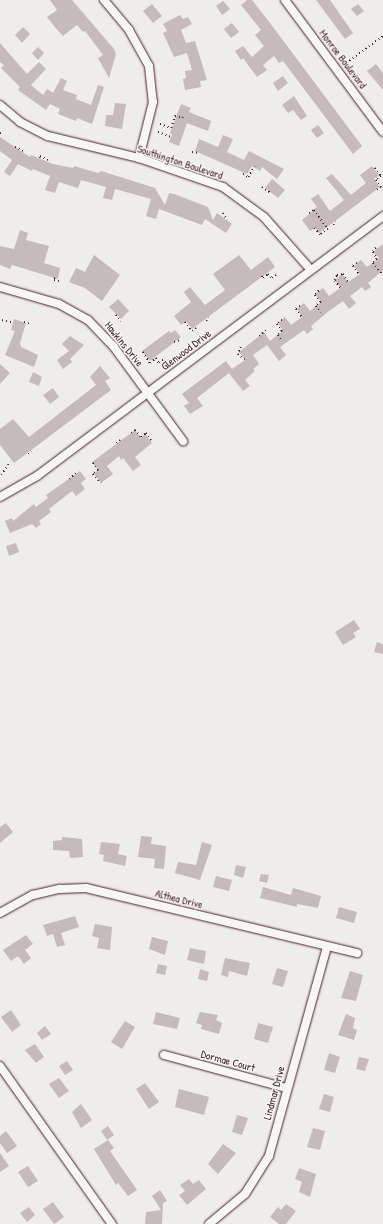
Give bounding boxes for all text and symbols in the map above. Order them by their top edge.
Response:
street label: Monroe Boulevard [317,27,369,91]
street label: Southington Boulevard [136,142,224,182]
street label: Hawkins Drive [102,319,146,369]
street label: Glenwood Drive [158,327,214,373]
street label: Althea Drive [154,887,204,911]
street label: Dormae Court [200,1047,256,1075]
street label: Lindmar Drive [260,1065,288,1121]

